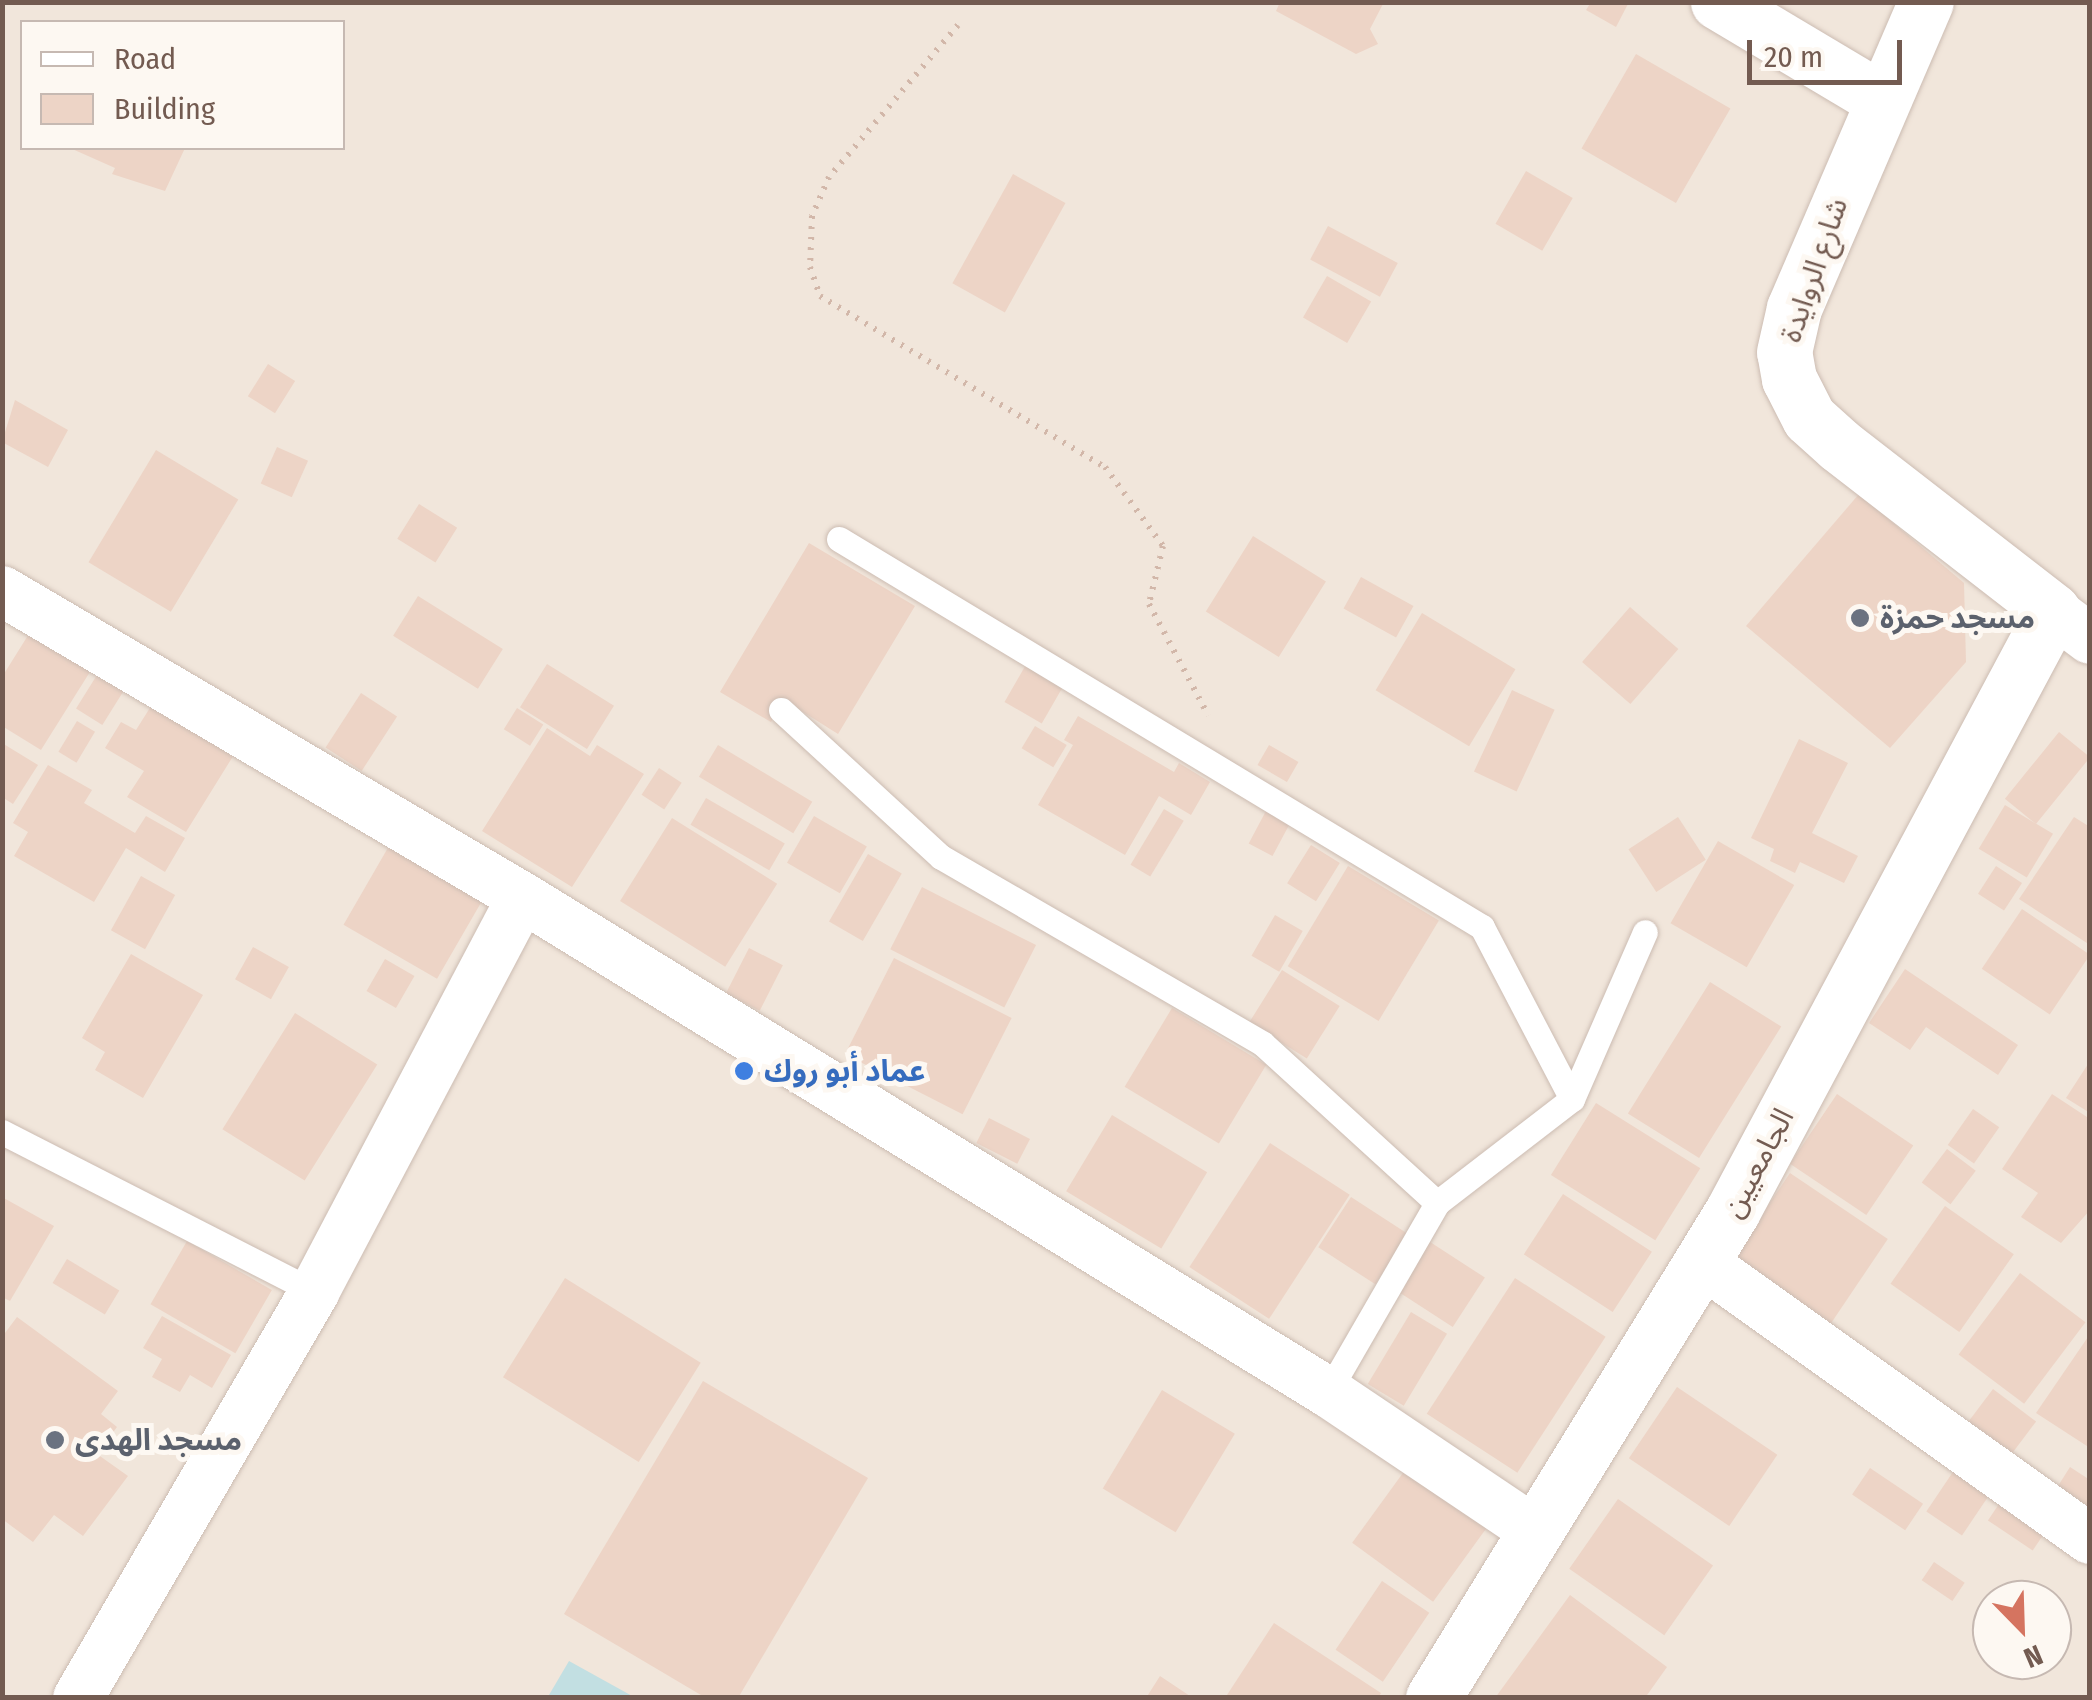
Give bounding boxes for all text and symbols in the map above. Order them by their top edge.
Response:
legend [20,20,345,150]
scale bar [1752,20,1907,82]
text: 20 m [1764,39,1823,75]
text: Road [114,41,176,77]
text: Building [114,91,215,127]
street label: شارع الروايدة [1773,193,1855,347]
place label: مسجد حمزة [1880,600,2035,636]
marker: مسجد حمزة [1849,607,1871,629]
place label: عماد أبو روك [764,1053,925,1089]
marker: عماد أبو روك [733,1060,755,1082]
street label: الجامعيين [1714,1102,1802,1224]
place label: مسجد الهدى [75,1422,242,1458]
marker: مسجد الهدى [44,1429,66,1451]
north arrow [1972,1580,2072,1680]
text: N [2019,1638,2047,1675]

